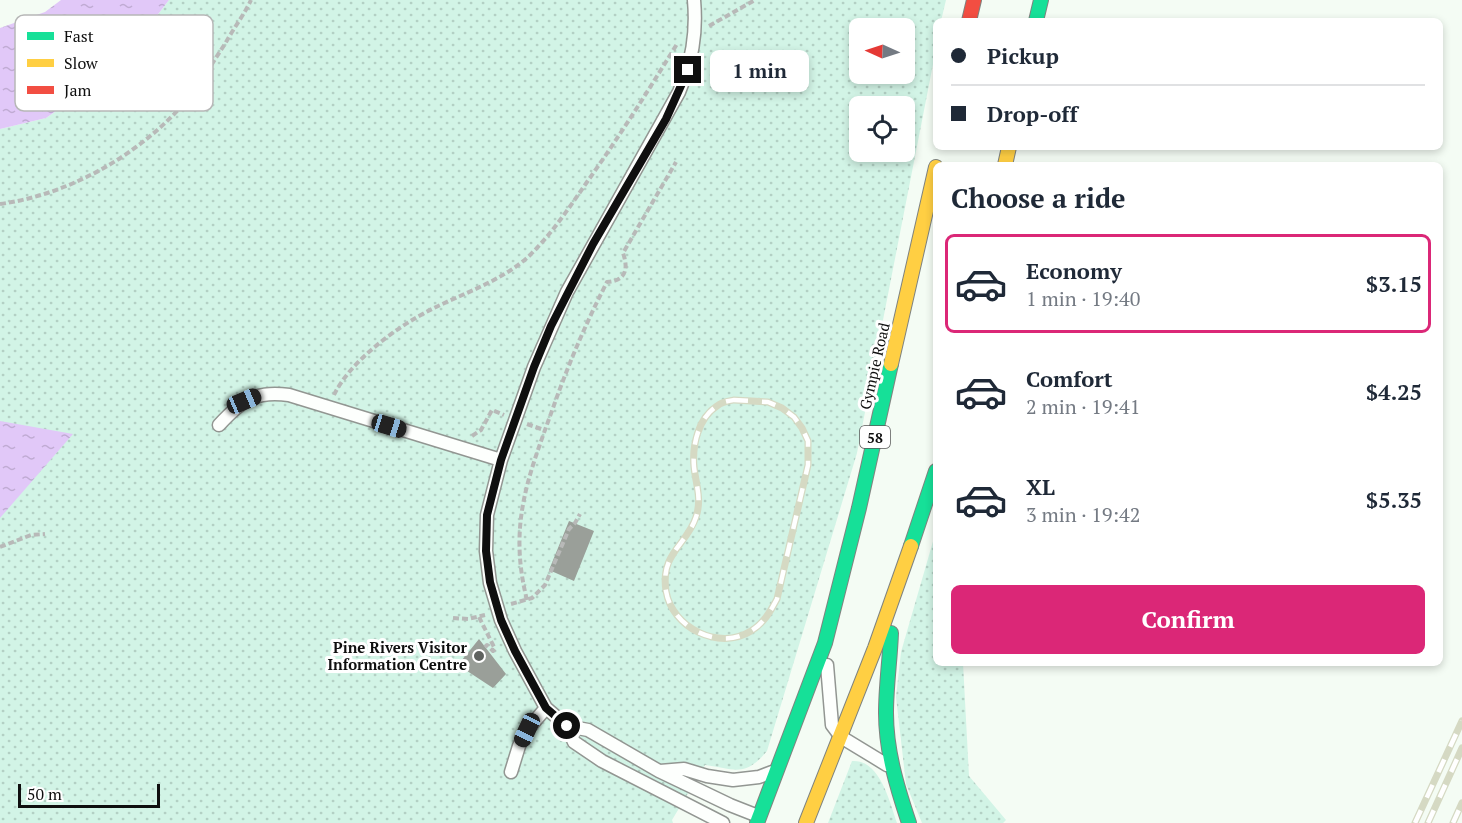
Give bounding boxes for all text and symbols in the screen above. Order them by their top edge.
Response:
legend [15,15,213,111]
north arrow [849,18,915,84]
map controls [849,18,915,162]
text: Fast [64,25,94,47]
text: Pickup [987,41,1059,70]
callout: 1 min [709,49,808,91]
text: Slow [64,52,98,74]
route end [674,56,701,83]
text: 1 min [732,57,787,84]
text: Jam [64,79,92,101]
button: locate [849,96,915,162]
text: Drop-off [987,99,1078,128]
text: Choose a ride [951,180,1126,216]
text: Economy [1026,256,1122,285]
icon: car [954,257,1008,311]
text: $3.15 [1366,269,1422,298]
text: 1 min · 19:40 [1026,285,1140,312]
street label: Gympie Road [854,321,894,411]
text: Comfort [1026,364,1112,393]
icon: car [954,365,1008,419]
text: $4.25 [1366,377,1422,406]
car [224,386,264,416]
text: 2 min · 19:41 [1026,393,1140,420]
car [369,412,409,440]
road number: 58 [860,426,890,448]
text: XL [1026,472,1055,501]
icon: car [954,473,1008,527]
text: $5.35 [1366,485,1422,514]
text: 3 min · 19:42 [1026,501,1140,528]
button: Confirm [951,585,1425,654]
place label: Pine Rivers Visitor Information Centre [328,637,468,674]
marker: Pine Rivers Visitor Information Centre [472,649,486,663]
car [511,710,543,750]
route start [553,712,580,739]
scale bar [18,781,160,808]
text: 50 m [27,783,62,805]

